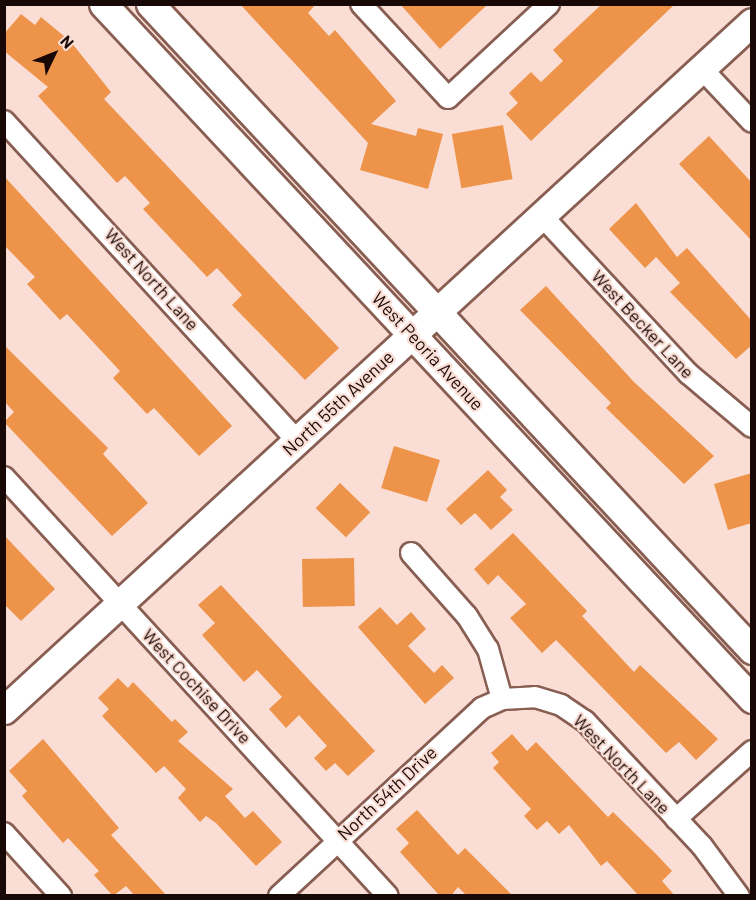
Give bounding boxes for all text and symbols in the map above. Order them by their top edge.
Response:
north arrow [24,24,84,84]
text: N [57,31,78,52]
street label: West North Lane [100,223,204,335]
street label: West Becker Lane [587,265,699,383]
street label: West Peoria Avenue [368,287,488,415]
street label: North 55th Avenue [278,346,398,460]
street label: West Cochise Drive [138,624,256,748]
street label: West North Lane [569,710,675,818]
street label: North 54th Drive [333,742,441,844]

